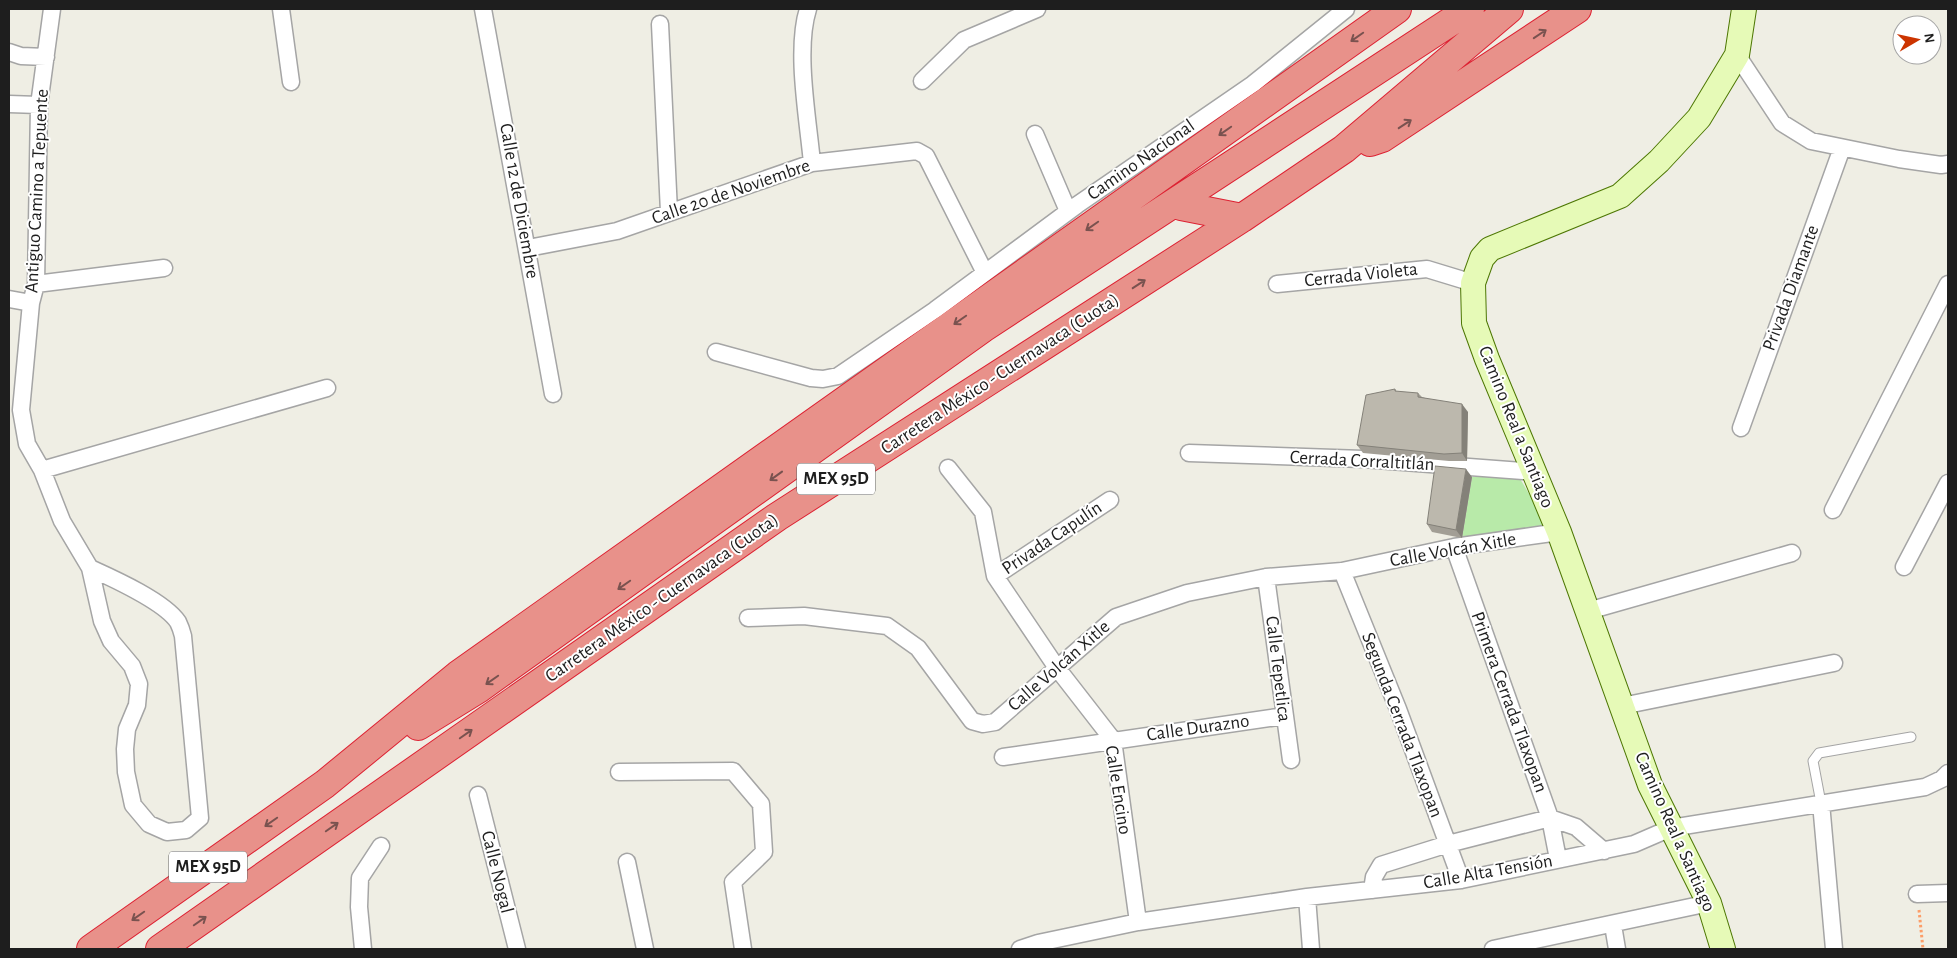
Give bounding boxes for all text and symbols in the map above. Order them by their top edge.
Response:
north arrow [1892,15,1942,65]
one-way arrow [1533,28,1547,39]
one-way arrow [1350,32,1364,42]
text: N [1921,32,1937,44]
street label: Antiguo Camino a Tepuente [22,88,52,294]
street label: Camino Nacional [1084,116,1198,204]
one-way arrow [1397,118,1411,128]
street label: Calle 12 de Diciembre [496,122,542,280]
one-way arrow [1218,126,1232,136]
street label: Calle 20 de Noviembre [649,156,813,228]
one-way arrow [1086,220,1100,231]
street label: Privada Diamante [1759,223,1823,353]
street label: Cerrada Violeta [1303,260,1419,290]
one-way arrow [1132,279,1146,290]
street label: Carretera México - Cuernavaca (Cuota) [878,290,1122,458]
one-way arrow [953,315,967,325]
street label: Camino Real a Santiago [1475,343,1557,511]
street label: Cerrada Corraltitlán [1289,448,1435,474]
road number: MEX 95D [797,464,875,494]
one-way arrow [769,471,783,481]
street label: Privada Capulín [999,498,1105,578]
street label: Carretera México - Cuernavaca (Cuota) [542,510,782,686]
street label: Calle Volcán Xitle [1388,530,1518,570]
one-way arrow [617,580,631,590]
street label: Primera Cerrada Tlaxopan [1467,609,1551,795]
street label: Calle Tepetlica [1262,615,1294,723]
street label: Calle Volcán Xitle [1005,617,1113,715]
street label: Segunda Cerrada Tlaxopan [1358,630,1446,820]
one-way arrow [485,674,499,685]
street label: Calle Durazno [1145,711,1251,745]
one-way arrow [458,729,472,739]
street label: Calle Encino [1102,744,1134,836]
street label: Camino Real a Santiago [1631,749,1719,915]
one-way arrow [264,817,278,827]
one-way arrow [325,822,339,832]
street label: Calle Nogal [478,829,516,915]
street label: Calle Alta Tensión [1422,851,1554,893]
road number: MEX 95D [169,852,247,882]
one-way arrow [131,911,145,921]
one-way arrow [193,916,207,926]

